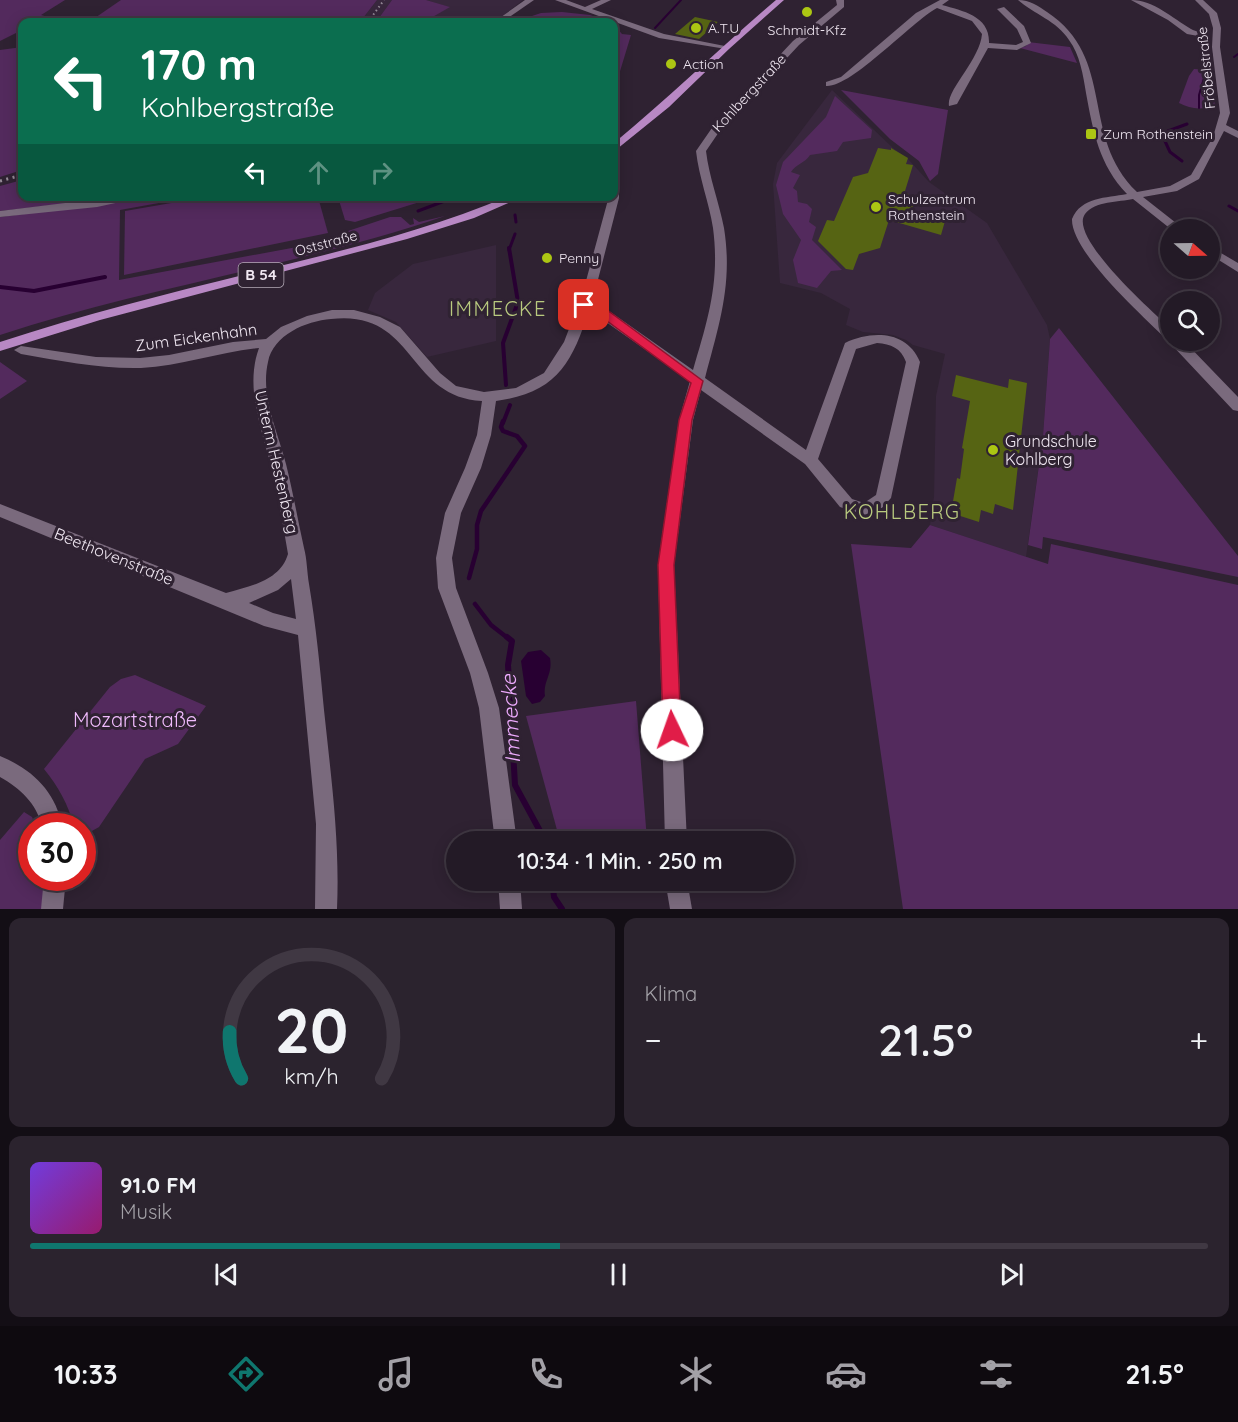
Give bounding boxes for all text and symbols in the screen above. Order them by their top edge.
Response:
marker: Schmidt-Kfz [800,5,814,19]
place label: A.T.U [708,19,739,37]
marker: A.T.U [689,21,703,35]
place label: Schmidt-Kfz [768,21,847,39]
street label: Fröbelstraße [1193,26,1219,110]
text: 170 m [141,38,257,91]
icon: left [42,42,120,120]
street label: Kohlbergstraße [708,50,790,136]
place label: Action [683,55,724,73]
marker: Action [664,57,678,71]
text: Kohlbergstraße [141,90,335,124]
place label: Zum Rothenstein [1103,125,1213,143]
marker: Zum Rothenstein [1084,127,1098,141]
icon: left [239,156,272,189]
icon: ahead [302,156,335,189]
icon: right [365,156,398,189]
place label: Schulzentrum Rothenstein [888,190,976,224]
marker: Schulzentrum Rothenstein [869,200,883,214]
north arrow [1160,219,1220,279]
map controls [1160,219,1220,351]
street label: Oststraße [293,226,359,260]
place label: Penny [559,249,599,267]
marker: Penny [540,251,554,265]
road number: B 54 [238,263,284,287]
pin [558,279,609,330]
icon: arrive [567,288,600,321]
button: search [1160,291,1220,351]
district label: IMMECKE [449,296,547,321]
street label: Zum Eickenhahn [134,319,258,355]
street label: Unterm Hestenberg [251,388,303,536]
place label: Grundschule Kohlberg [1005,431,1097,469]
marker: Grundschule Kohlberg [986,443,1000,457]
district label: KOHLBERG [844,499,960,524]
street label: Beethovenstraße [52,523,176,589]
water label: Immecke [495,673,525,764]
position arrow [640,698,704,762]
park label: Mozartstraße [73,707,197,732]
speed limit sign: 30 [18,813,96,891]
text: 10:34 · 1 Min. · 250 m [517,847,723,875]
text: Klima [645,981,697,1006]
text: 20 [275,991,349,1069]
text: 21.5° [878,1011,973,1067]
text: − [645,1019,662,1060]
text: + [1189,1019,1208,1060]
text: km/h [285,1064,339,1090]
text: 91.0 FM [120,1171,197,1199]
text: Musik [120,1199,172,1224]
icon: previous [210,1258,243,1291]
icon: pause [602,1258,635,1291]
icon: next [995,1258,1028,1291]
icon: directions [225,1353,267,1395]
icon: music [375,1353,417,1395]
icon: phone [525,1353,567,1395]
icon: climate [675,1353,717,1395]
icon: car [825,1353,867,1395]
icon: filters [975,1353,1017,1395]
text: 10:33 [54,1357,117,1391]
text: 21.5° [1125,1357,1184,1391]

